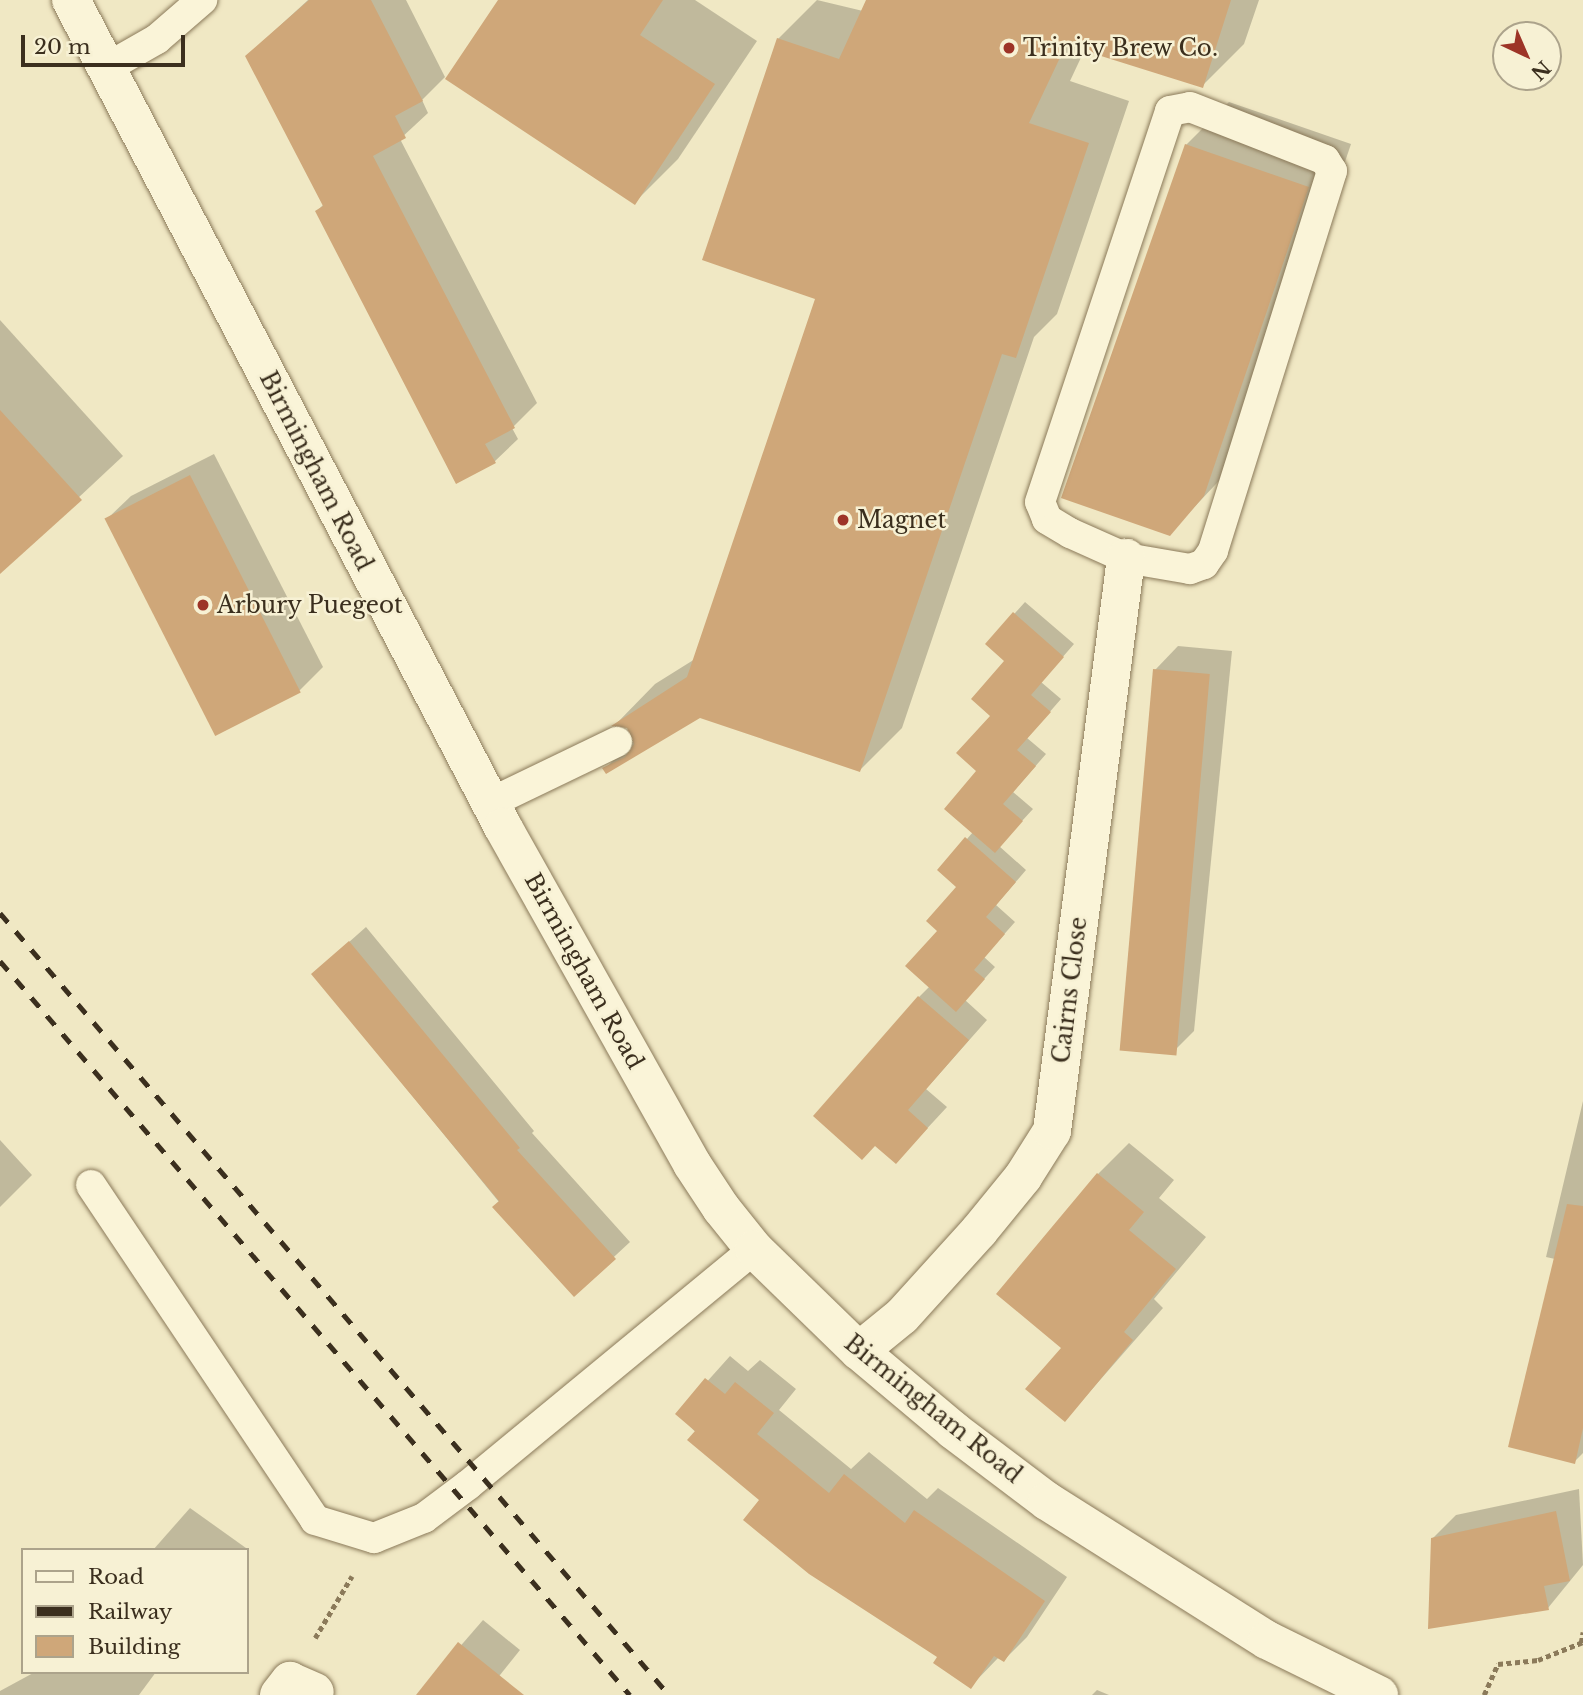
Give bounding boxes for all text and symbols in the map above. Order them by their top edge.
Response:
scale bar [24,21,189,65]
north arrow [1492,21,1562,91]
text: 20 m [34,34,91,60]
place label: Trinity Brew Co. [1023,34,1219,62]
marker: Trinity Brew Co. [1001,40,1017,56]
text: N [1526,56,1555,85]
street label: Birmingham Road [254,367,378,575]
place label: Magnet [857,506,946,534]
marker: Magnet [835,512,851,528]
place label: Arbury Puegeot [217,591,403,619]
marker: Arbury Puegeot [195,597,211,613]
street label: Birmingham Road [519,868,649,1074]
street label: Cairns Close [1047,915,1093,1065]
street label: Birmingham Road [839,1329,1027,1489]
legend [21,1548,248,1674]
text: Road [88,1564,144,1590]
text: Railway [88,1599,172,1625]
text: Building [88,1634,180,1660]

